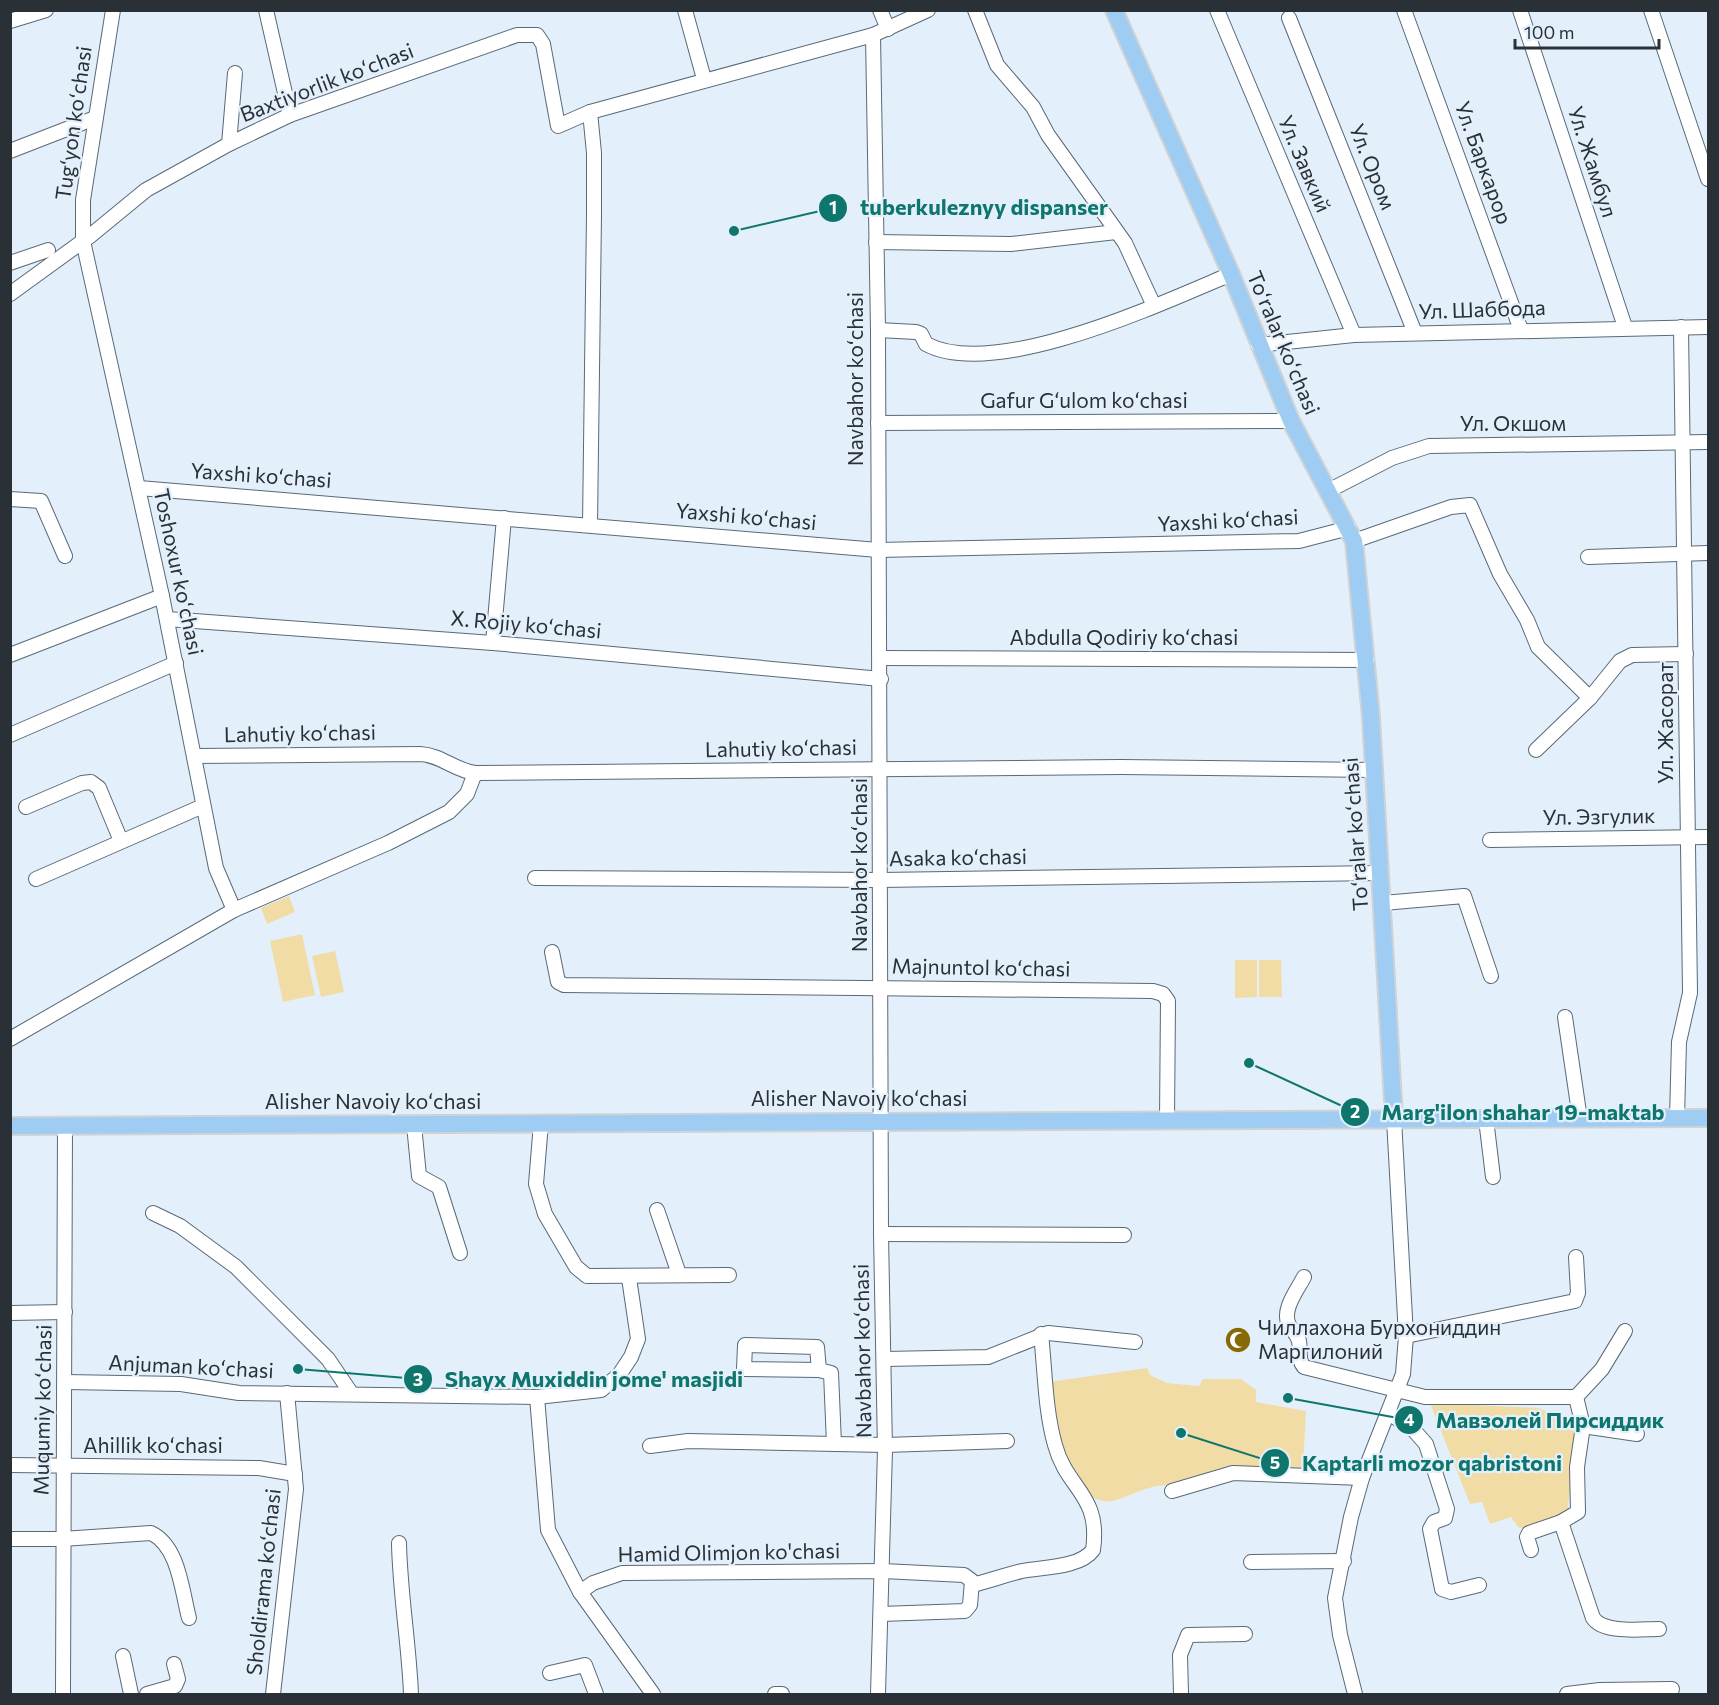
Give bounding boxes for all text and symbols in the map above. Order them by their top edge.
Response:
scale bar [1515,12,1659,50]
text: 100 m [1524,21,1574,43]
street label: Baxtiyorlik koʻchasi [236,37,417,126]
street label: Tugʻyon koʻchasi [49,44,96,201]
street label: Ул. Баркарор [1451,98,1518,227]
street label: Ул. Жамбул [1564,103,1623,220]
street label: Ул. Завкий [1274,111,1337,216]
street label: Ул. Ором [1345,120,1402,213]
callout: tuberkuleznyy dispanser [818,188,1120,228]
text: tuberkuleznyy dispanser [860,193,1108,220]
text: 1 [829,196,837,218]
street label: Toʻralar koʻchasi [1243,267,1326,418]
street label: Navbahor koʻchasi [842,292,867,466]
street label: Ул. Шаббода [1418,294,1546,323]
street label: Gafur Gʻulom koʻchasi [980,387,1188,412]
street label: Ул. Окшом [1460,410,1566,435]
street label: Yaxshi koʻchasi [190,457,332,492]
street label: Toshoxur koʻchasi [150,486,209,657]
street label: Yaxshi koʻchasi [675,497,818,534]
street label: Yaxshi koʻchasi [1157,503,1299,536]
street label: X. Rojiy koʻchasi [450,604,603,643]
street label: Abdulla Qodiriy koʻchasi [1010,624,1238,649]
street label: Ул. Жасорат [1652,662,1677,784]
street label: Lahutiy koʻchasi [224,719,376,746]
street label: Lahutiy koʻchasi [705,734,857,761]
street label: Toʻralar koʻchasi [1337,757,1372,912]
street label: Navbahor koʻchasi [846,778,871,952]
street label: Ул. Эзгулик [1542,802,1655,829]
street label: Asaka koʻchasi [889,843,1027,870]
street label: Majnuntol koʻchasi [891,952,1071,981]
street label: Alisher Navoiy koʻchasi [751,1085,967,1110]
street label: Alisher Navoiy koʻchasi [265,1088,481,1113]
callout: Marg'ilon shahar 19-maktab [1340,1092,1677,1132]
text: Marg'ilon shahar 19-maktab [1381,1098,1665,1125]
text: 2 [1350,1100,1360,1122]
street label: Navbahor koʻchasi [847,1264,876,1438]
place label: Чиллахона Бурхониддин Маргилоний [1258,1314,1501,1363]
street label: Muqumiy koʻchasi [28,1324,55,1496]
mosque icon: Чиллахона Бурхониддин Маргилоний [1223,1325,1253,1355]
street label: Anjuman koʻchasi [108,1349,274,1382]
callout: Shayx Muxiddin jome' masjidi [403,1359,755,1399]
text: Shayx Muxiddin jome' masjidi [445,1365,743,1392]
text: 3 [413,1368,423,1390]
callout: Мавзолей Пирсиддик [1394,1400,1676,1440]
text: Мавзолей Пирсиддик [1436,1406,1665,1433]
text: 4 [1403,1408,1415,1430]
street label: Ahillik koʻchasi [83,1432,223,1457]
callout: Kaptarli mozor qabristoni [1260,1443,1574,1483]
text: Kaptarli mozor qabristoni [1302,1449,1562,1476]
text: 5 [1270,1451,1280,1473]
street label: Sholdirama ko‘chasi [240,1487,285,1676]
street label: Hamid Olimjon ko'chasi [617,1537,841,1566]

